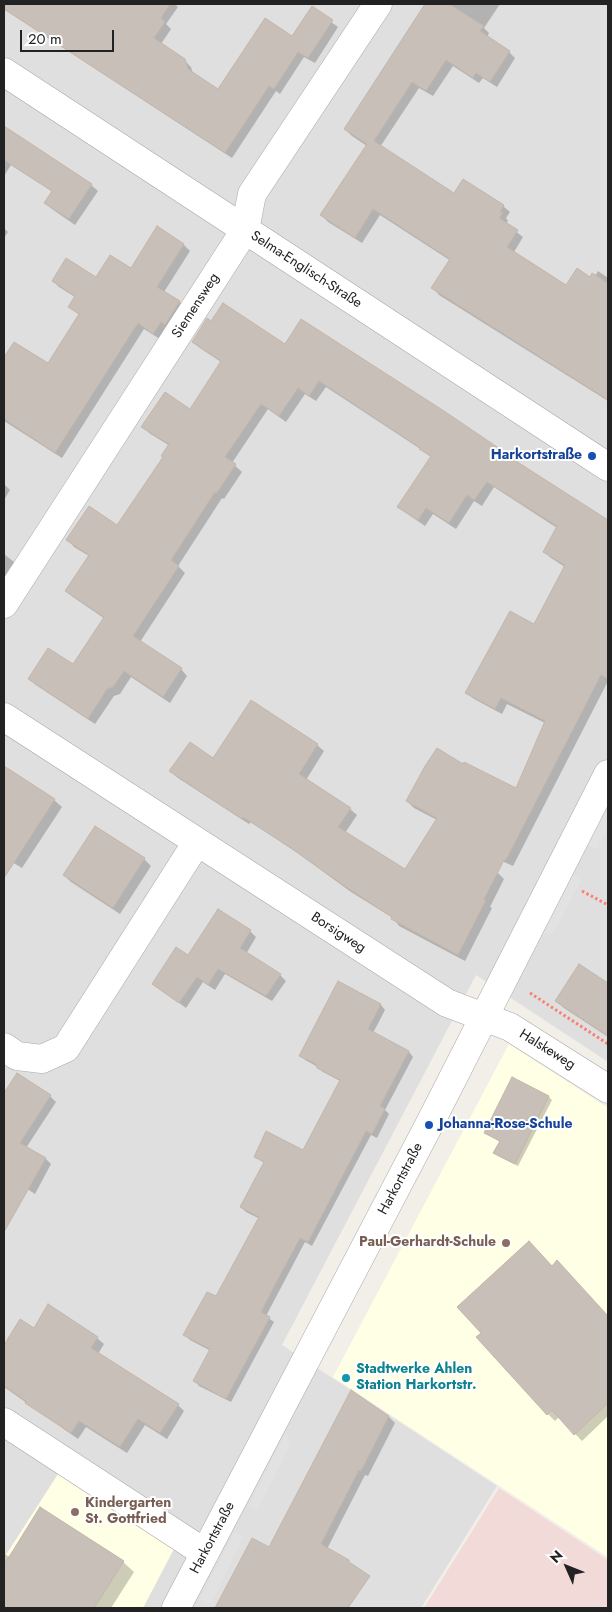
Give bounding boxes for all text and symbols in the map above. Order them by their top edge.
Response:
scale bar [22,20,116,52]
text: 20 m [28,28,62,50]
street label: Selma-Englisch-Straße [247,228,365,312]
street label: Siemensweg [169,270,223,342]
place label: Harkortstraße [491,448,582,464]
marker: Harkortstraße [586,450,598,462]
street label: Borsigweg [307,909,369,957]
street label: Halskeweg [516,1026,578,1074]
place label: Johanna-Rose-Schule [439,1117,572,1133]
marker: Johanna-Rose-Schule [423,1119,435,1131]
street label: Harkortstraße [375,1140,427,1218]
place label: Paul-Gerhardt-Schule [359,1235,496,1251]
marker: Paul-Gerhardt-Schule [500,1237,512,1249]
place label: Stadtwerke Ahlen Station Harkortstr. [356,1362,476,1394]
marker: Stadtwerke Ahlen Station Harkortstr. [340,1372,352,1384]
place label: Kindergarten St. Gottfried [85,1496,171,1528]
street label: Harkortstraße [187,1499,239,1577]
marker: Kindergarten St. Gottfried [69,1506,81,1518]
north arrow [542,1542,592,1592]
text: N [545,1546,567,1568]

